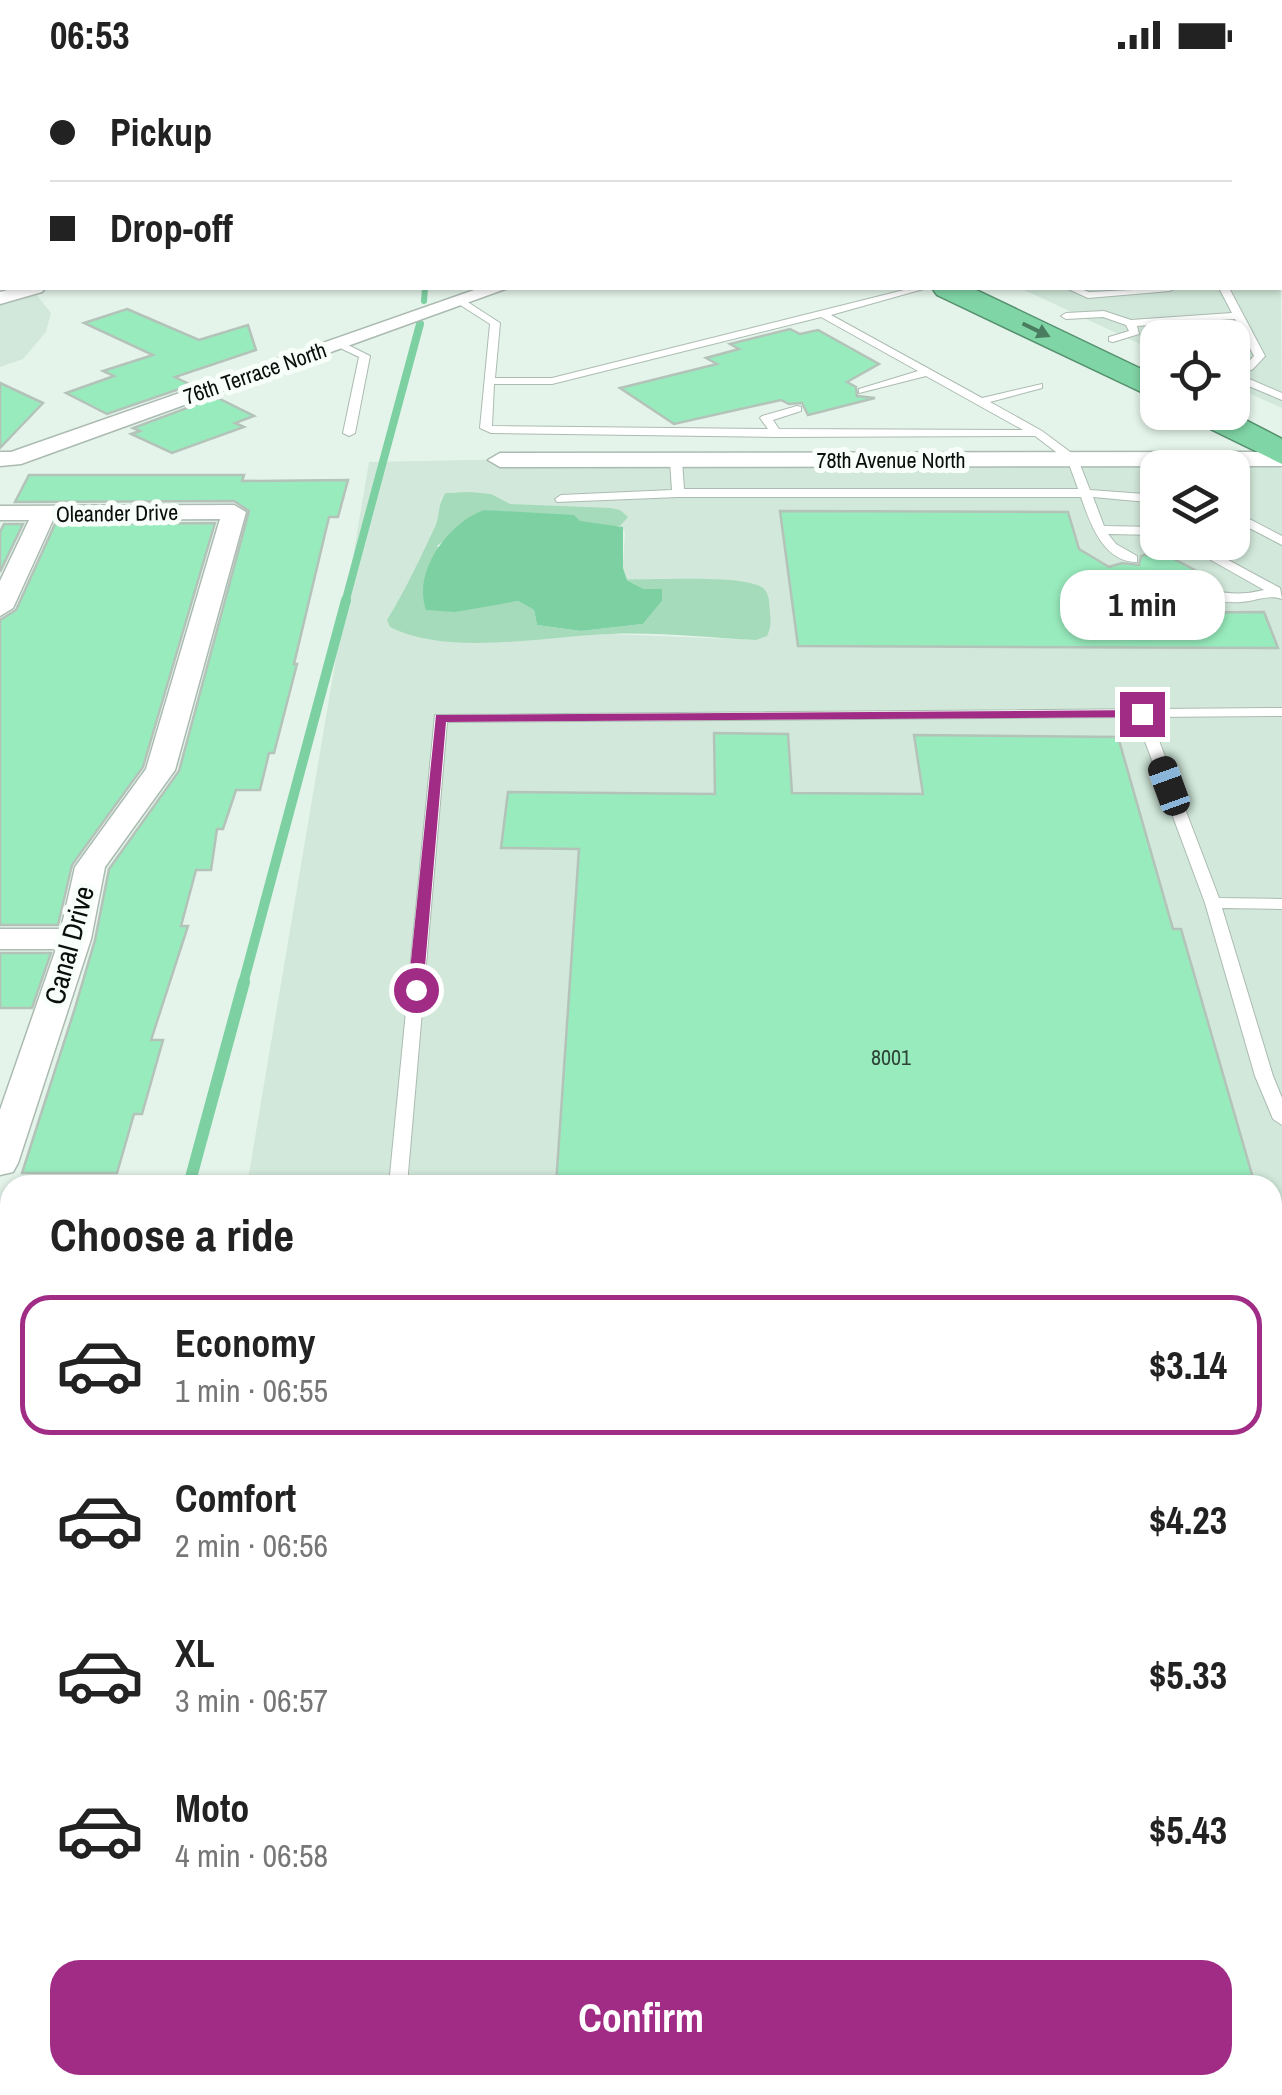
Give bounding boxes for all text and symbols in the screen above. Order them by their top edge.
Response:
text: 06:53 [50,10,130,61]
text: Pickup [110,107,212,158]
text: Drop-off [110,203,233,254]
map controls [1140,320,1250,560]
button: locate [1140,320,1250,430]
one-way arrow [1022,321,1051,338]
street label: 76th Terrace North [180,335,330,411]
street label: 78th Avenue North [816,445,966,475]
button: layers [1140,450,1250,560]
street label: Oleander Drive [56,497,178,529]
callout: 1 min [1060,569,1224,639]
text: 1 min [1108,583,1177,626]
route end [1120,692,1165,737]
car [1145,753,1193,819]
street label: Canal Drive [35,882,103,1008]
route start [394,968,439,1013]
house number: 8001 [871,1042,911,1072]
text: Choose a ride [50,1204,294,1265]
text: Economy [175,1318,315,1369]
icon: car [55,1320,145,1410]
text: $3.14 [1149,1340,1227,1391]
text: 1 min · 06:55 [175,1369,328,1412]
text: Comfort [175,1473,296,1524]
icon: car [55,1475,145,1565]
text: $4.23 [1149,1495,1227,1546]
text: 2 min · 06:56 [175,1524,328,1567]
text: XL [175,1628,215,1679]
icon: car [55,1630,145,1720]
text: $5.33 [1149,1650,1227,1701]
text: 3 min · 06:57 [175,1679,328,1722]
text: Moto [175,1783,249,1834]
icon: car [55,1785,145,1875]
text: $5.43 [1149,1805,1227,1856]
text: 4 min · 06:58 [175,1834,328,1877]
button: Confirm [50,1960,1232,2075]

